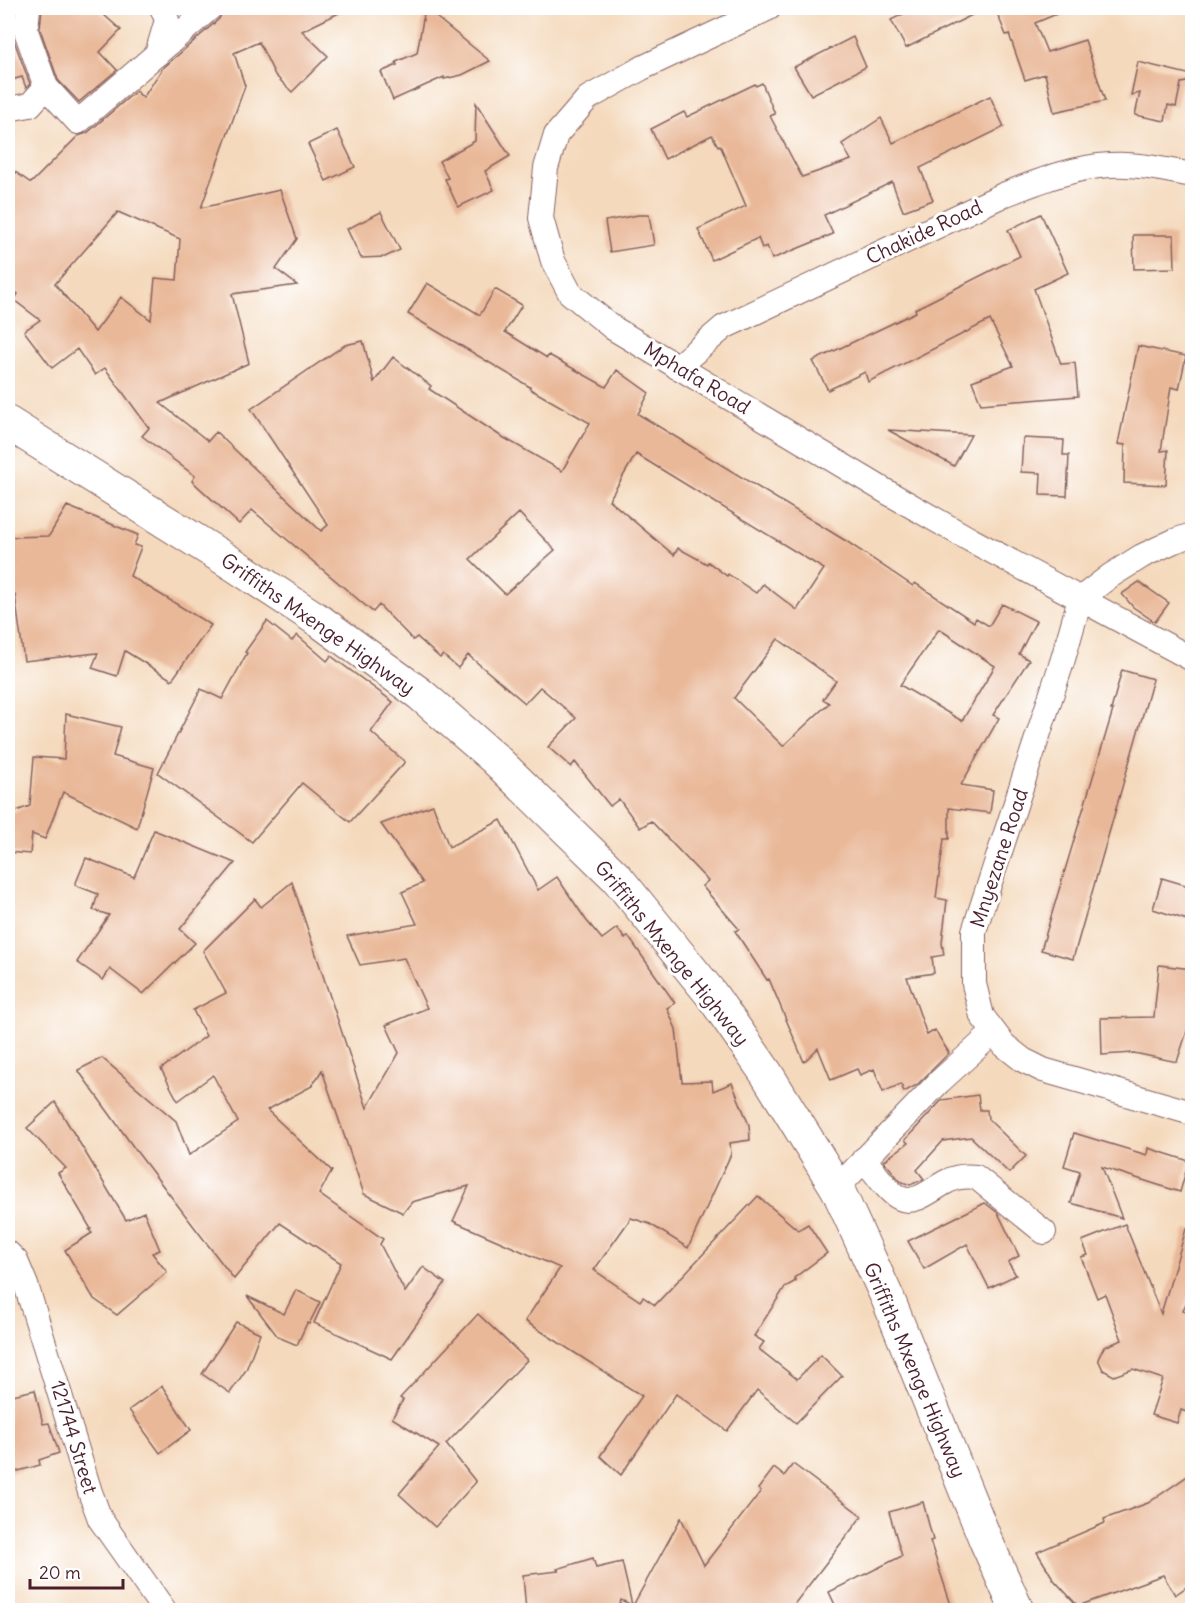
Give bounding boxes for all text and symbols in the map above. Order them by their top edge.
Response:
street label: Chakide Road [862,194,986,269]
street label: Mphafa Road [639,336,755,419]
street label: Griffiths Mxenge Highway [216,547,420,700]
street label: Mnyezane Road [964,785,1033,931]
street label: Griffiths Mxenge Highway [590,855,755,1050]
street label: Griffiths Mxenge Highway [859,1259,972,1481]
street label: 121744 Street [45,1377,104,1497]
scale bar [30,1552,123,1590]
text: 20 m [39,1561,81,1584]

